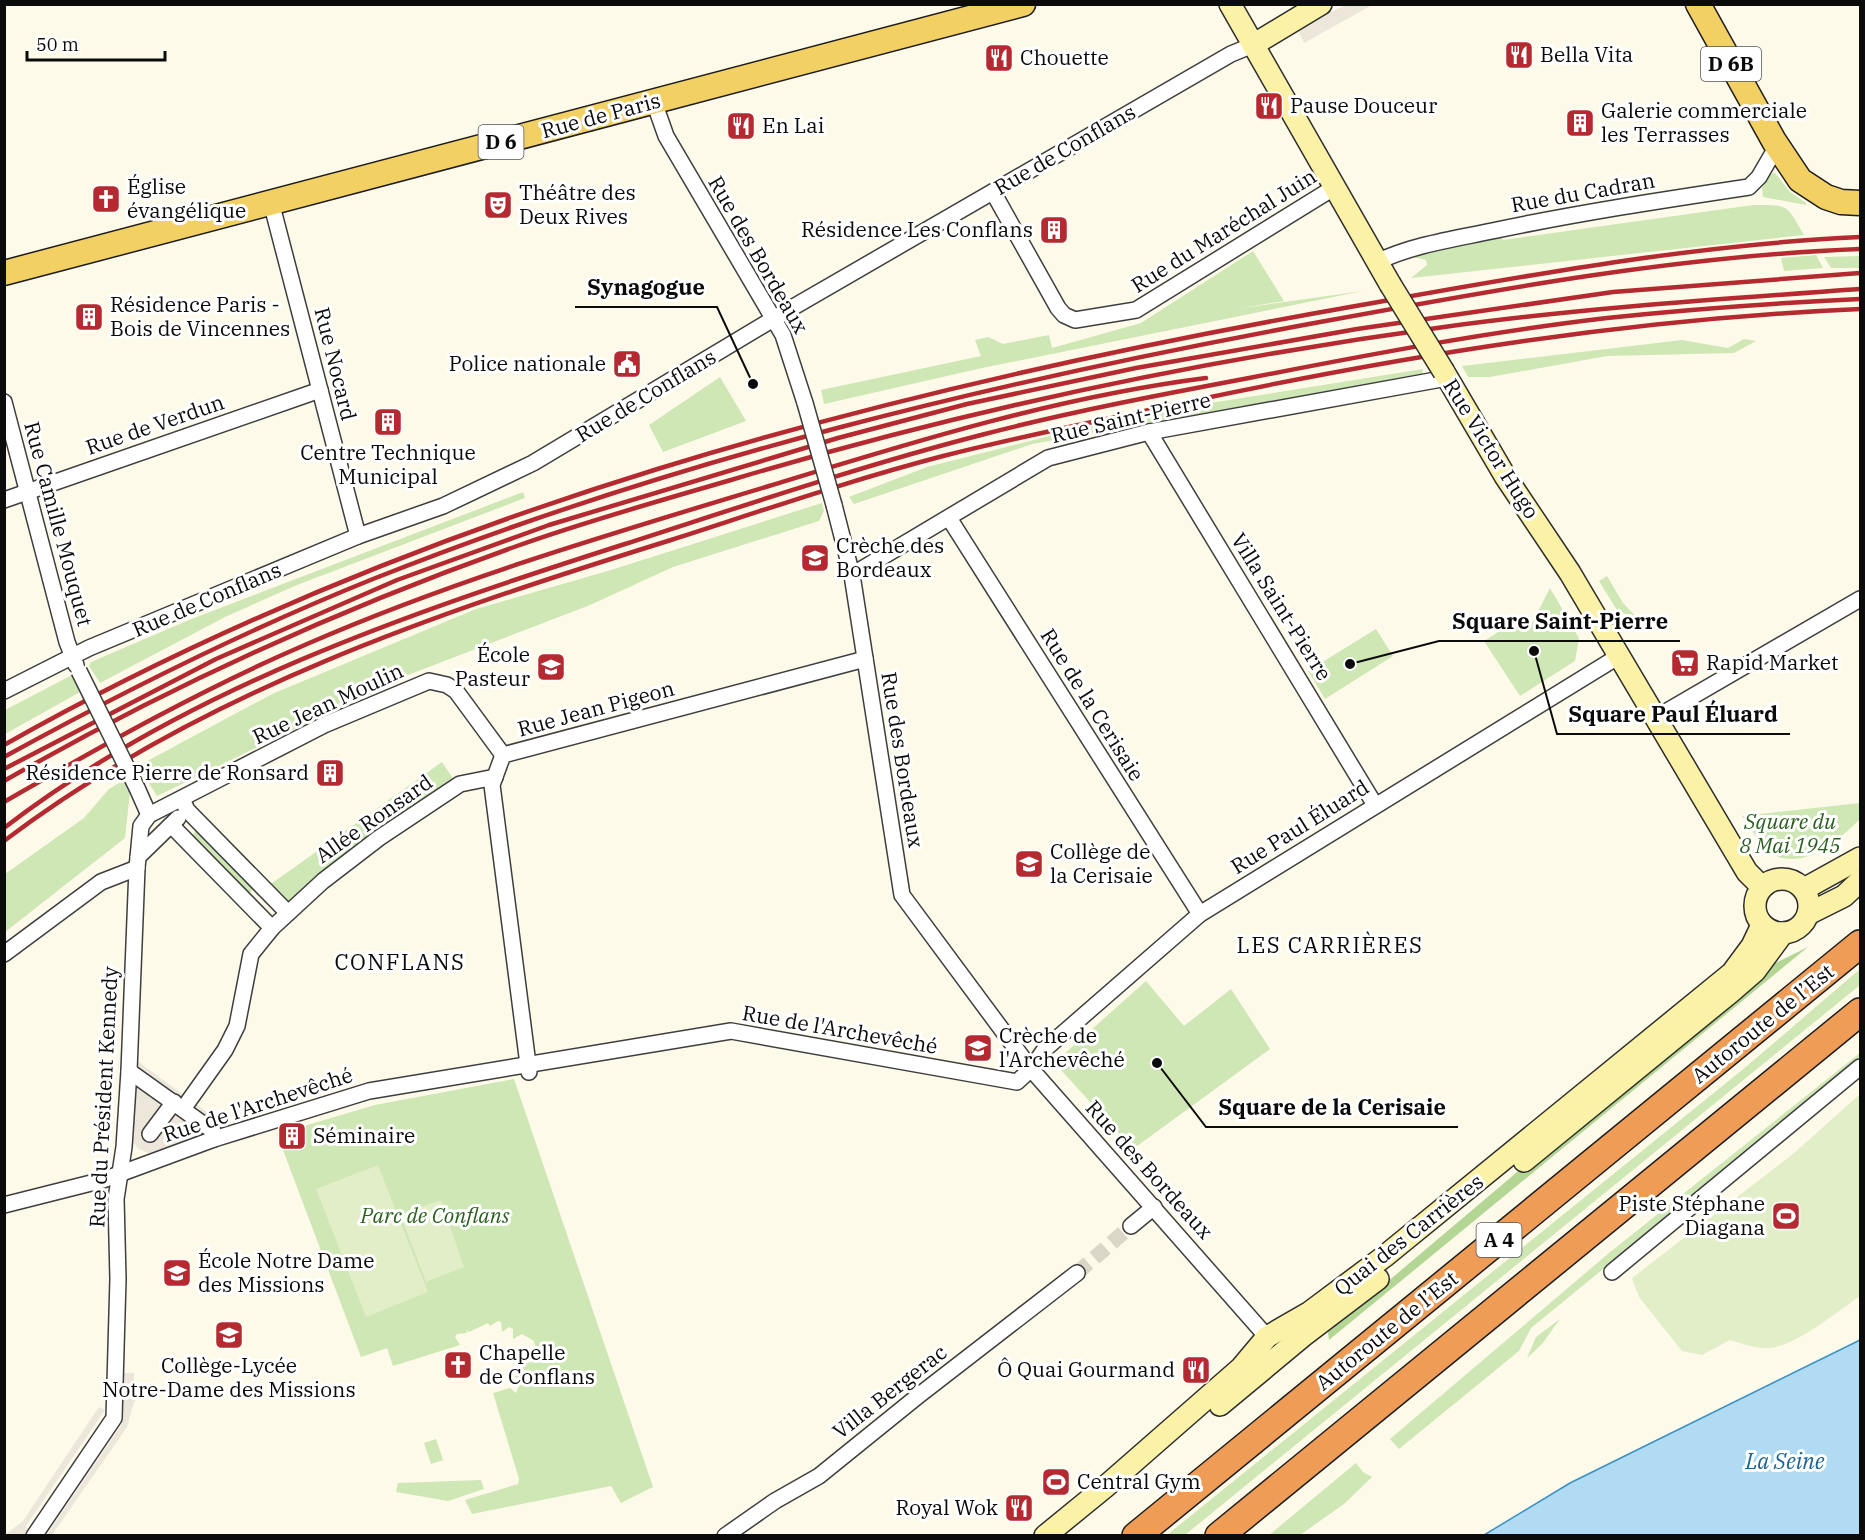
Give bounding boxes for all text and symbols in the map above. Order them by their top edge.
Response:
scale bar [27,24,165,62]
text: 50 m [36,33,79,56]
restaurant icon: Bella Vita [1503,39,1535,71]
place label: Bella Vita [1540,40,1633,68]
restaurant icon: Chouette [983,42,1015,74]
place label: Chouette [1020,43,1109,71]
road number: D 6B [1701,47,1761,81]
street label: Rue de Paris [538,86,664,144]
restaurant icon: Pause Douceur [1253,90,1285,122]
place label: Pause Douceur [1290,91,1438,119]
place label: Galerie commerciale les Terrasses [1601,96,1807,148]
street label: Rue de Conflans [989,97,1140,201]
building icon: Galerie commerciale les Terrasses [1564,107,1596,139]
restaurant icon: En Lai [725,110,757,142]
place label: En Lai [762,111,824,139]
road number: D 6 [478,125,524,159]
street label: Rue du Maréchal Juin [1126,162,1321,299]
street label: Rue du Cadran [1509,166,1657,218]
street label: Rue des Bordeaux [702,170,816,339]
place label: Église évangélique [127,172,246,224]
place label: Théâtre des Deux Rives [519,178,636,230]
church icon: Église évangélique [90,183,122,215]
theatre icon: Théâtre des Deux Rives [482,189,514,221]
building icon: Résidence Les Conflans [1038,214,1070,246]
place label: Résidence Les Conflans [801,215,1033,243]
callout: Synagogue [575,267,717,307]
text: Synagogue [587,272,705,301]
place label: Résidence Paris - Bois de Vincennes [110,290,290,342]
building icon: Résidence Paris - Bois de Vincennes [73,301,105,333]
street label: Rue Nocard [308,304,364,424]
street label: Rue de Conflans [570,342,721,448]
public building icon: Police nationale [611,348,643,380]
place label: Police nationale [449,349,606,377]
street label: Rue Victor Hugo [1438,373,1546,524]
street label: Rue Saint-Pierre [1048,385,1213,449]
street label: Rue de Verdun [82,387,228,461]
building icon: Centre Technique Municipal [372,406,404,438]
street label: Rue Camille Mouquet [18,418,100,629]
place label: Centre Technique Municipal [300,438,476,490]
street label: Villa Saint-Pierre [1225,527,1339,686]
place label: Crèche des Bordeaux [836,531,944,583]
school or university icon: Crèche des Bordeaux [799,542,831,574]
street label: Rue de Conflans [128,555,285,643]
callout: Square Saint-Pierre [1439,601,1680,641]
text: Square Saint-Pierre [1452,606,1668,635]
street label: Rue de la Cerisaie [1035,623,1151,786]
place label: École Pasteur [455,640,531,692]
supermarket icon: Rapid Market [1669,647,1701,679]
place label: Rapid Market [1706,648,1838,676]
school or university icon: École Pasteur [535,651,567,683]
street label: Rue Jean Moulin [248,656,407,750]
street label: Rue des Bordeaux [875,670,931,850]
street label: Rue Jean Pigeon [514,674,677,742]
callout: Square Paul Éluard [1557,694,1790,734]
text: Square Paul Éluard [1568,699,1778,728]
building icon: Résidence Pierre de Ronsard [314,757,346,789]
place label: Résidence Pierre de Ronsard [25,758,309,786]
street label: Allée Ronsard [309,767,438,869]
street label: Rue Paul Éluard [1225,772,1374,880]
park label: Square du 8 Mai 1945 [1739,807,1841,859]
place label: Collège de la Cerisaie [1050,837,1153,889]
school or university icon: Collège de la Cerisaie [1013,848,1045,880]
district label: LES CARRIÈRES [1237,930,1423,959]
district label: CONFLANS [334,947,466,976]
street label: Autoroute de l’Est [1685,957,1839,1089]
street label: Rue du Président Kennedy [82,965,124,1228]
street label: Rue de l'Archevêché [740,998,940,1060]
place label: Crèche de l'Archevêché [999,1021,1125,1073]
school or university icon: Crèche de l'Archevêché [962,1032,994,1064]
street label: Rue de l'Archevêché [159,1060,356,1148]
callout: Square de la Cerisaie [1206,1087,1458,1127]
text: Square de la Cerisaie [1218,1092,1446,1121]
street label: Rue des Bordeaux [1080,1094,1220,1245]
building icon: Séminaire [276,1120,308,1152]
place label: Séminaire [313,1121,415,1149]
street label: Quai des Carrières [1328,1167,1489,1301]
place label: Piste Stéphane Diagana [1618,1189,1765,1241]
sports icon: Piste Stéphane Diagana [1770,1200,1802,1232]
park label: Parc de Conflans [360,1201,510,1229]
road number: A 4 [1476,1223,1522,1257]
place label: École Notre Dame des Missions [198,1246,375,1298]
school or university icon: École Notre Dame des Missions [161,1257,193,1289]
street label: Autoroute de l’Est [1309,1264,1463,1396]
school or university icon: Collège-Lycée Notre-Dame des Missions [213,1319,245,1351]
place label: Chapelle de Conflans [479,1338,595,1390]
street label: Villa Bergerac [826,1338,952,1445]
church icon: Chapelle de Conflans [442,1349,474,1381]
place label: Collège-Lycée Notre-Dame des Missions [102,1351,356,1403]
restaurant icon: Ô Quai Gourmand [1180,1354,1212,1386]
place label: Ô Quai Gourmand [997,1355,1175,1383]
water label: La Seine [1744,1446,1825,1475]
sports icon: Central Gym [1040,1466,1072,1498]
place label: Central Gym [1077,1467,1201,1495]
restaurant icon: Royal Wok [1003,1492,1035,1524]
place label: Royal Wok [895,1493,999,1521]

